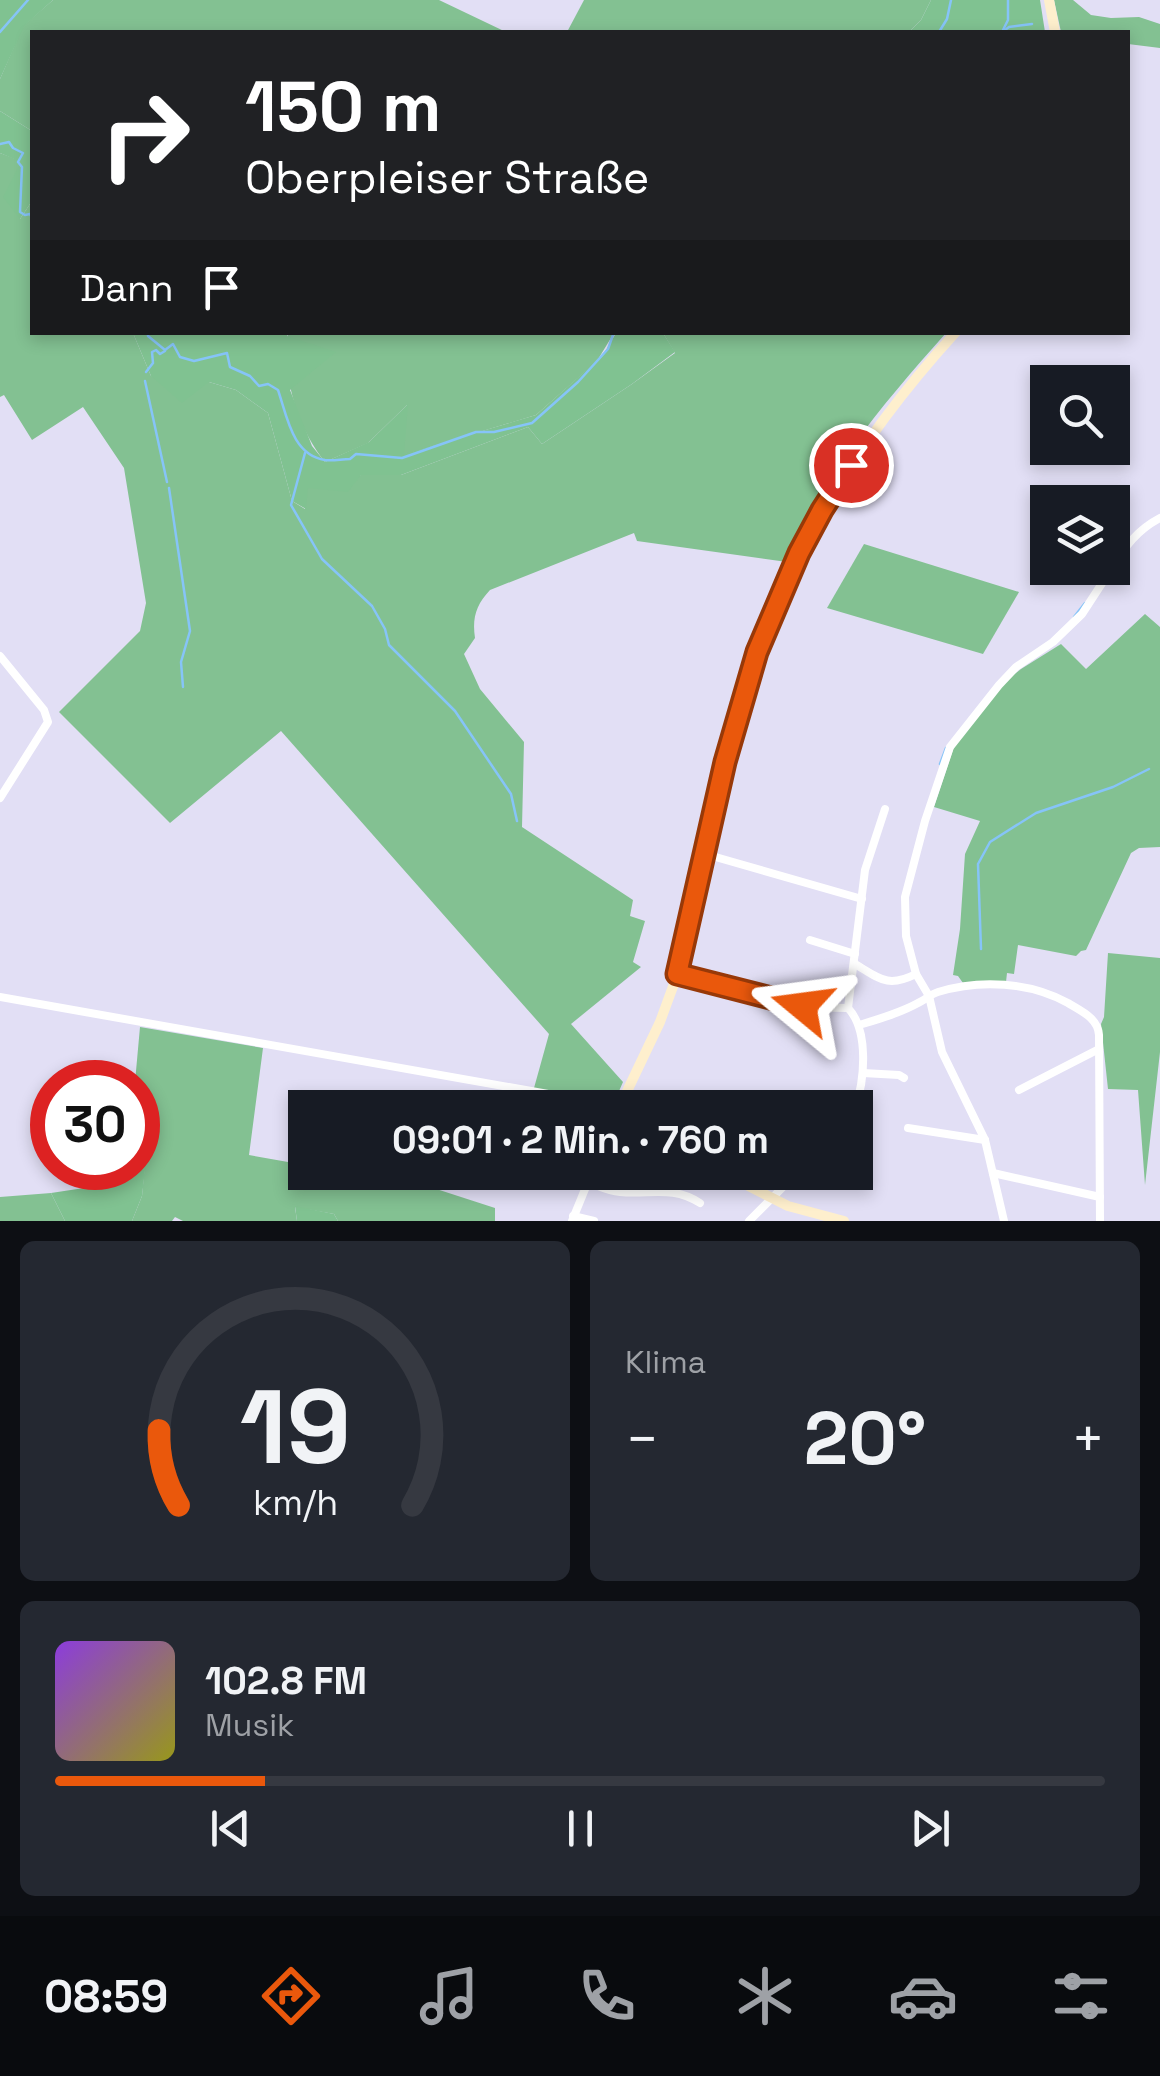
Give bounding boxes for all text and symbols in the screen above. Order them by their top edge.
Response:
text: 150 m [245,62,442,151]
icon: right [80,70,210,200]
text: Oberpleiser Straße [245,149,649,206]
icon: arrive [194,260,249,315]
text: Dann [80,264,174,312]
map controls [1030,365,1130,585]
button: search [1030,365,1130,465]
pin [809,423,894,508]
icon: arrive [824,438,879,493]
button: layers [1030,485,1130,585]
position arrow [750,954,854,1058]
speed limit sign: 30 [30,1060,160,1190]
text: 09:01 · 2 Min. · 760 m [392,1116,769,1164]
text: Klima [625,1342,706,1382]
text: 19 [239,1361,351,1493]
text: 20° [804,1390,926,1486]
text: − [625,1404,659,1474]
text: + [1071,1404,1105,1474]
text: km/h [252,1480,338,1525]
text: 102.8 FM [205,1657,367,1705]
text: Musik [205,1705,294,1745]
icon: previous [203,1801,258,1856]
icon: pause [553,1801,608,1856]
icon: next [903,1801,958,1856]
icon: directions [256,1961,326,2031]
icon: music [414,1961,484,2031]
icon: phone [572,1961,642,2031]
icon: climate [730,1961,800,2031]
icon: car [888,1961,958,2031]
icon: filters [1046,1961,1116,2031]
text: 08:59 [44,1968,168,2025]

